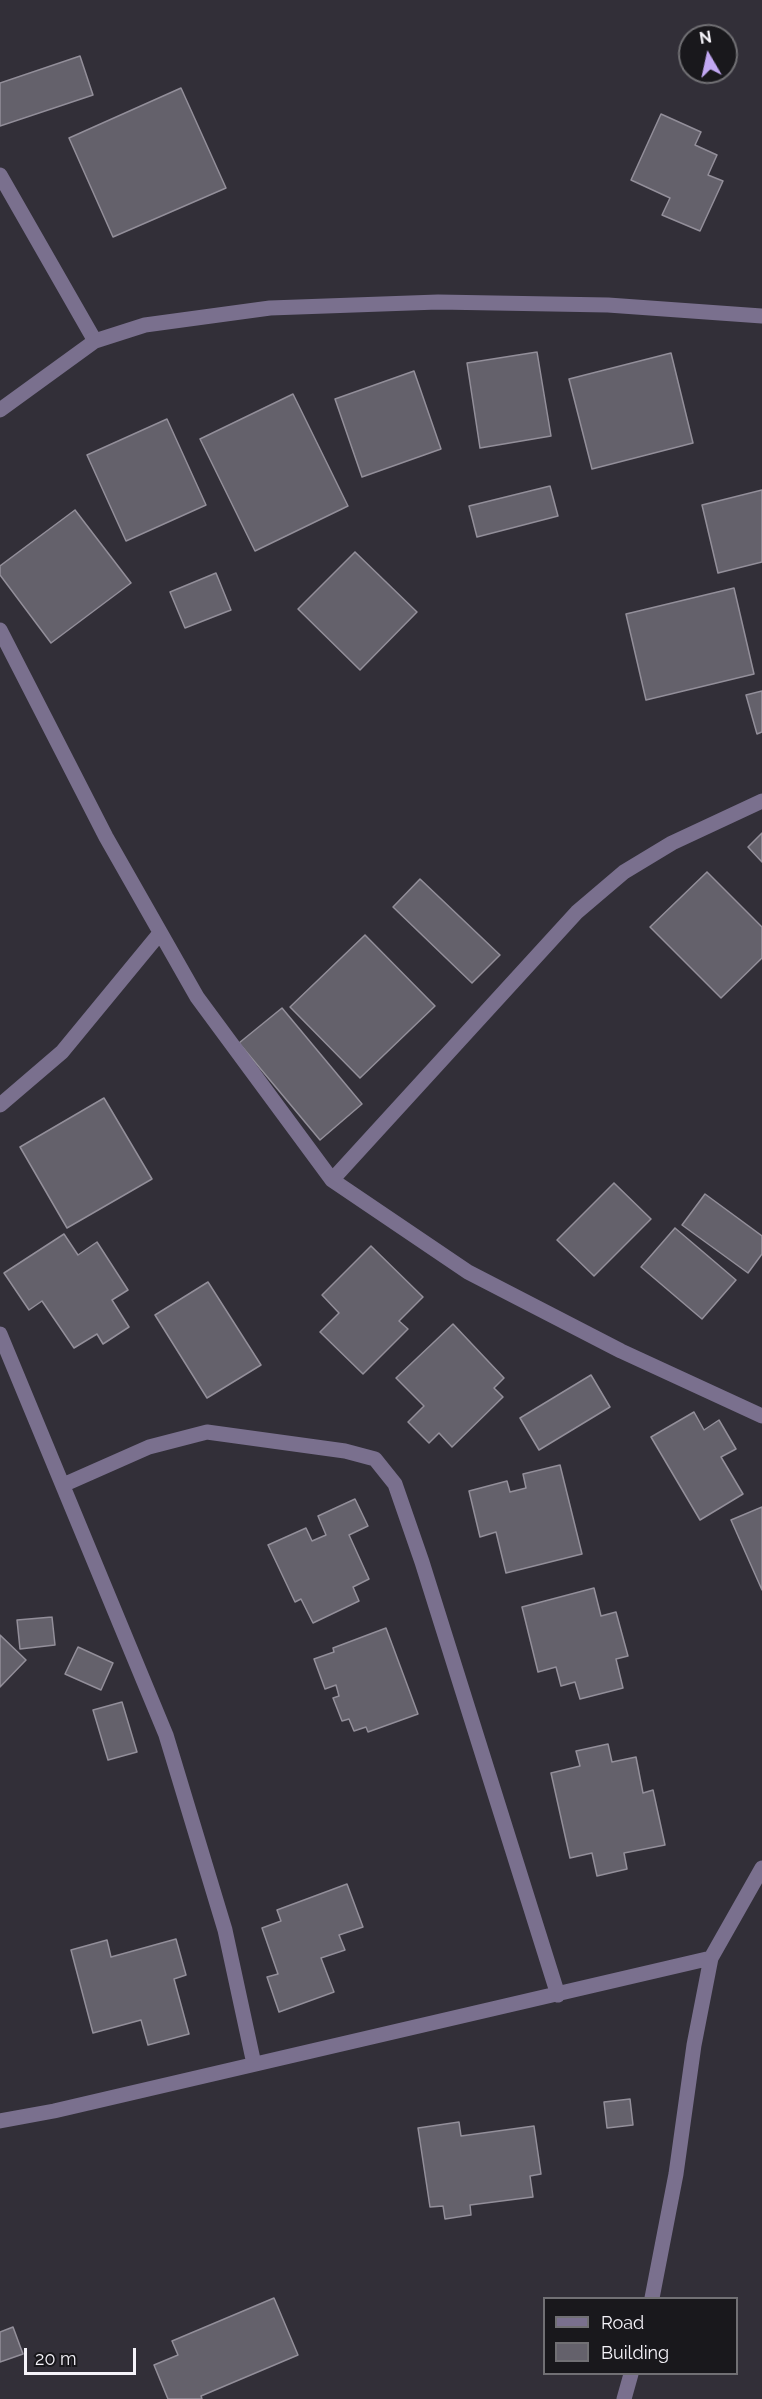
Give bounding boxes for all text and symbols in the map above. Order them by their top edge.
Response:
north arrow [678,24,738,84]
text: N [698,27,713,48]
legend [543,2297,738,2375]
text: Road [601,2312,644,2333]
scale bar [27,2336,140,2374]
text: Building [601,2342,669,2363]
text: 20 m [35,2348,77,2369]

